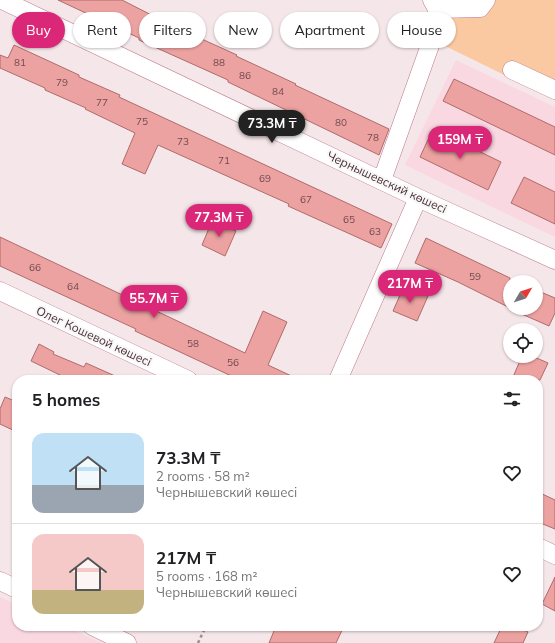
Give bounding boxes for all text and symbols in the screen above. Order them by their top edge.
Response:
chip: Buy [12,12,65,48]
chip: Rent [73,12,131,48]
chip: Filters [139,12,206,48]
chip: New [214,12,272,48]
chip: Apartment [280,12,379,48]
chip: House [387,12,456,48]
house number: 81 [14,56,26,69]
house number: 88 [213,56,225,69]
house number: 86 [239,69,251,82]
house number: 79 [56,76,68,89]
house number: 84 [272,85,284,98]
house number: 77 [96,96,108,109]
pin: 73.3M ₸ [235,110,309,144]
house number: 75 [136,115,148,128]
text: 73.3M ₸ [247,115,297,131]
house number: 80 [335,116,347,129]
pin: 159M ₸ [427,126,493,160]
house number: 78 [367,131,379,144]
text: 159M ₸ [437,131,483,147]
house number: 73 [177,135,189,148]
street label: Чернышевский көшесі [325,148,449,216]
house number: 71 [218,154,230,167]
house number: 69 [259,172,271,185]
house number: 67 [300,193,312,206]
pin: 77.3M ₸ [182,204,256,238]
text: 77.3M ₸ [194,209,244,225]
house number: 65 [343,213,355,226]
house number: 63 [369,225,381,238]
house number: 66 [29,261,41,274]
pin: 217M ₸ [377,270,443,304]
house number: 59 [469,270,481,283]
text: 217M ₸ [387,275,433,291]
north arrow [503,275,543,315]
map controls [503,275,543,363]
house number: 64 [67,280,79,293]
pin: 55.7M ₸ [117,285,191,319]
text: 55.7M ₸ [129,290,179,306]
street label: Олег Кошевой көшесі [34,303,154,369]
button: locate [503,323,543,363]
house number: 58 [187,337,199,350]
house number: 56 [227,356,239,369]
icon: filters [501,388,523,410]
text: 5 homes [32,389,100,410]
text: 73.3M ₸ [156,447,220,468]
icon: home [64,449,112,497]
icon: heart [501,462,523,484]
text: 2 rooms · 58 m² [156,468,250,484]
text: Чернышевский көшесі [156,484,297,500]
text: 217M ₸ [156,547,216,568]
icon: home [64,550,112,598]
icon: heart [501,563,523,585]
text: 5 rooms · 168 m² [156,568,257,584]
text: Чернышевский көшесі [156,584,297,600]

